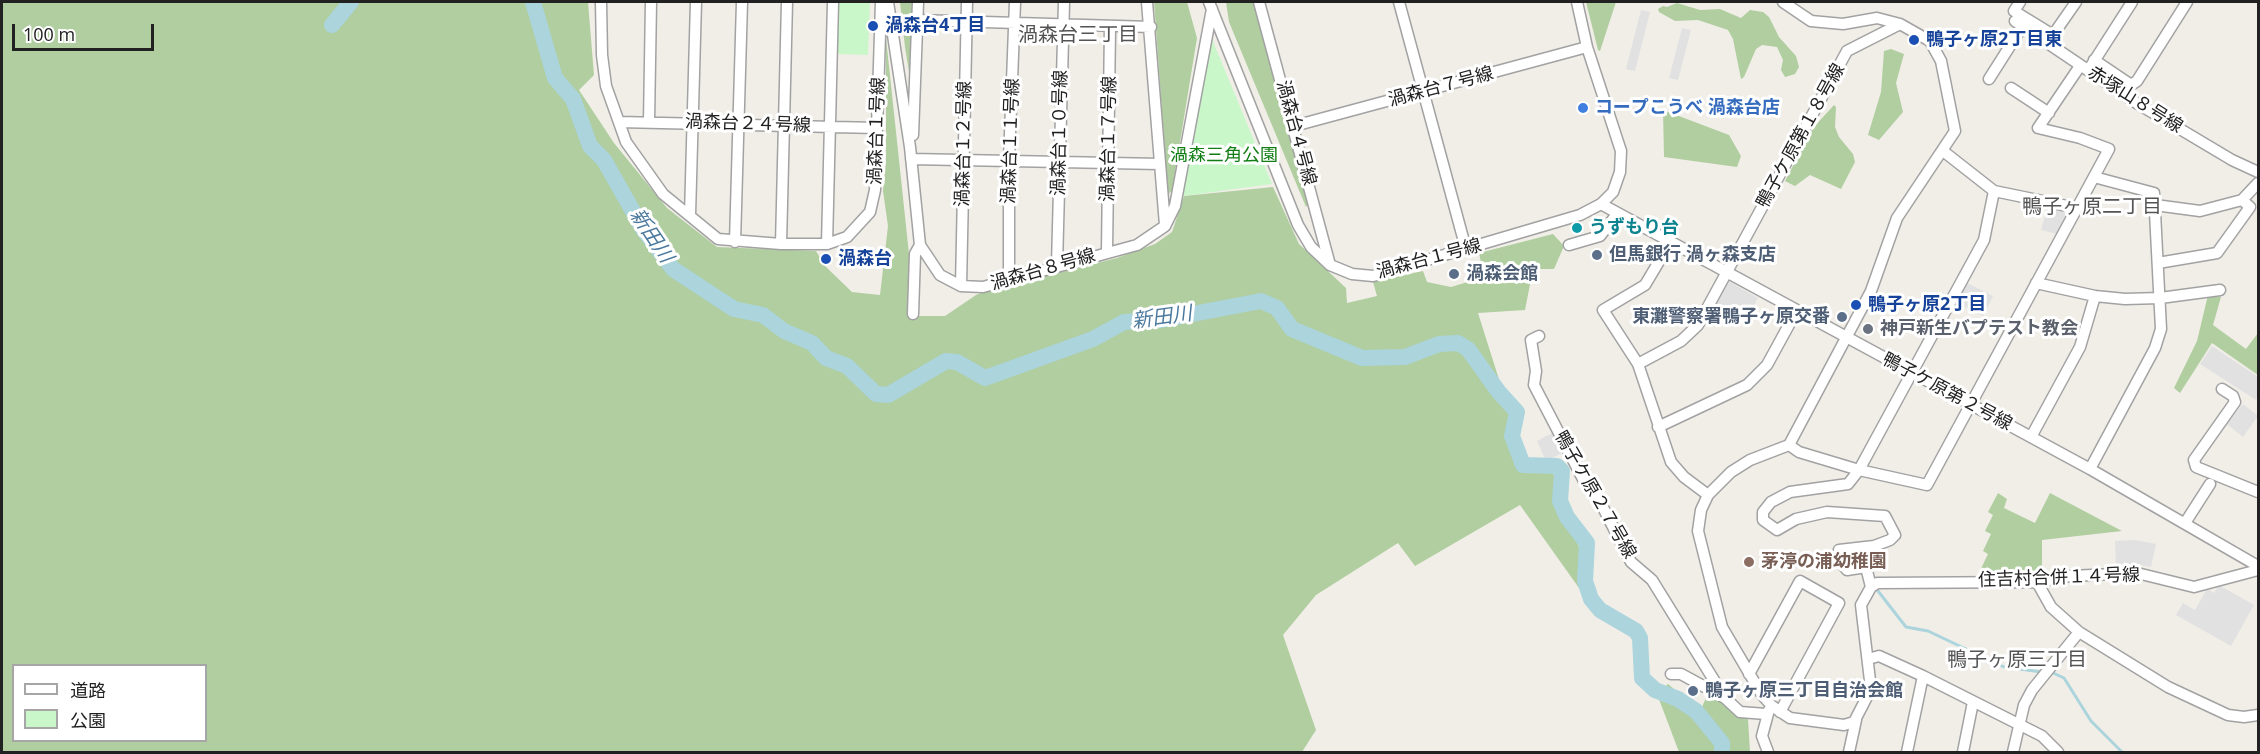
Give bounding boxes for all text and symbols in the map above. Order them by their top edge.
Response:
scale bar [15,12,158,50]
place label: 渦森台4丁目 [885,15,985,37]
marker: 渦森台4丁目 [866,19,880,33]
text: 100 m [23,22,75,46]
district label: 渦森台三丁目 [1018,23,1138,47]
place label: 鴨子ヶ原2丁目東 [1926,29,2062,51]
marker: 鴨子ヶ原2丁目東 [1907,33,1921,47]
street label: 鴨子ケ原第１８号線 [1752,60,1850,212]
street label: 赤塚山８号線 [2083,62,2187,138]
street label: 渦森台７号線 [1386,63,1496,111]
street label: 渦森台１０号線 [1048,70,1072,196]
street label: 渦森台１７号線 [1097,76,1121,202]
street label: 渦森台１号線 [864,77,890,185]
street label: 渦森台１１号線 [998,78,1024,204]
street label: 渦森台４号線 [1272,78,1320,188]
street label: 渦森台１２号線 [952,81,976,207]
place label: コープこうべ 渦森台店 [1595,97,1780,119]
marker: コープこうべ 渦森台店 [1576,101,1590,115]
street label: 渦森台２４号線 [685,111,811,137]
park label: 渦森三角公園 [1170,145,1278,167]
district label: 鴨子ヶ原二丁目 [2022,195,2162,219]
water label: 新田川 [624,204,678,268]
place label: うずもり台 [1589,217,1679,239]
marker: うずもり台 [1570,221,1584,235]
street label: 渦森台１号線 [1374,235,1484,283]
place label: 但馬銀行 渦ヶ森支店 [1609,244,1776,266]
street label: 渦森台８号線 [988,245,1098,295]
place label: 渦森台 [838,248,892,270]
marker: 但馬銀行 渦ヶ森支店 [1590,248,1604,262]
marker: 渦森台 [819,252,833,266]
place label: 渦森会館 [1466,263,1538,285]
marker: 渦森会館 [1447,267,1461,281]
place label: 鴨子ヶ原2丁目 [1868,294,1986,316]
marker: 鴨子ヶ原2丁目 [1849,298,1863,312]
water label: 新田川 [1131,302,1193,334]
place label: 東灘警察署鴨子ヶ原交番 [1632,306,1830,328]
marker: 東灘警察署鴨子ヶ原交番 [1835,310,1849,324]
place label: 神戸新生バプテスト教会 [1880,318,2078,340]
marker: 神戸新生バプテスト教会 [1861,322,1875,336]
street label: 鴨子ケ原第２号線 [1878,349,2016,435]
street label: 鴨子ケ原２７号線 [1550,427,1640,563]
place label: 茅渟の浦幼稚園 [1761,551,1887,573]
marker: 茅渟の浦幼稚園 [1742,555,1756,569]
street label: 住吉村合併１４号線 [1978,564,2140,592]
district label: 鴨子ヶ原三丁目 [1947,648,2087,672]
legend [12,664,207,742]
text: 道路 [70,678,106,702]
place label: 鴨子ヶ原三丁目自治会館 [1705,680,1903,702]
marker: 鴨子ヶ原三丁目自治会館 [1686,684,1700,698]
text: 公園 [70,708,106,732]

